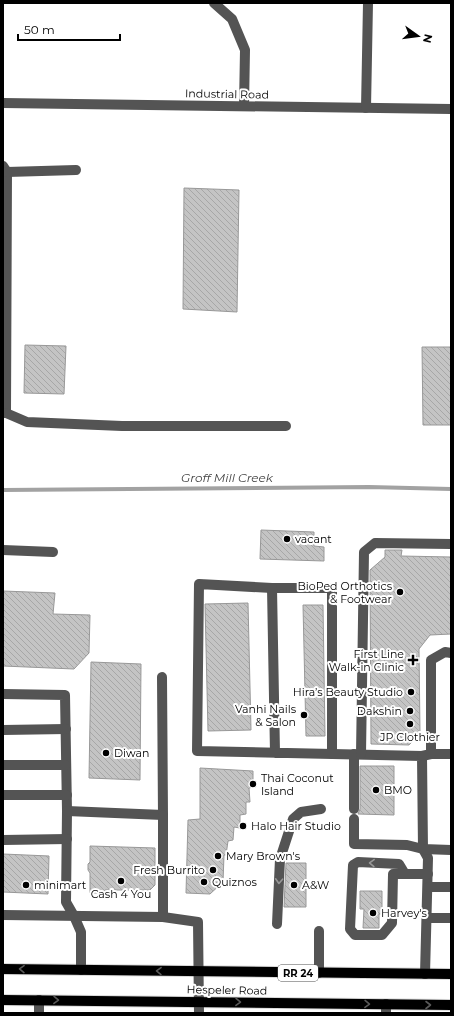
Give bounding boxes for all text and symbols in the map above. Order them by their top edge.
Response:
scale bar [18,16,120,42]
north arrow [398,16,438,56]
text: 50 m [24,22,55,37]
text: N [420,32,436,44]
street label: Industrial Road [185,86,269,102]
water label: Groff Mill Creek [181,470,274,485]
place label: vacant [295,532,332,546]
marker: vacant [282,534,292,544]
place label: BioPed Orthotics & Footwear [298,579,393,606]
marker: BioPed Orthotics & Footwear [395,587,405,597]
place label: First Line Walk-in Clinic [329,647,404,674]
marker: First Line Walk-in Clinic [407,654,419,666]
place label: Hira’s Beauty Studio [293,685,403,699]
marker: Hira’s Beauty Studio [406,687,416,697]
place label: Vanhi Nails & Salon [235,702,297,729]
place label: Dakshin [357,704,402,718]
marker: Dakshin [405,706,415,716]
marker: Vanhi Nails & Salon [299,710,309,720]
marker: JP Clothier [405,719,415,729]
place label: JP Clothier [379,730,440,744]
place label: Diwan [114,746,149,760]
marker: Diwan [101,748,111,758]
place label: Thai Coconut Island [261,771,334,798]
marker: Thai Coconut Island [248,779,258,789]
place label: BMO [384,783,412,797]
marker: BMO [371,785,381,795]
place label: Halo Hair Studio [251,819,341,833]
marker: Halo Hair Studio [238,821,248,831]
place label: Mary Brown's [226,849,301,863]
marker: Mary Brown's [213,851,223,861]
one-way arrow [369,859,375,867]
place label: Fresh Burrito [133,863,205,877]
marker: Fresh Burrito [208,865,218,875]
place label: Quiznos [212,875,258,889]
marker: Cash 4 You [116,876,126,886]
marker: Quiznos [199,877,209,887]
place label: minimart [34,878,87,892]
one-way arrow [274,878,283,884]
place label: A&W [302,878,329,892]
marker: minimart [21,880,31,890]
marker: A&W [289,880,299,890]
place label: Cash 4 You [91,887,151,901]
place label: Harvey's [381,906,428,920]
marker: Harvey's [368,908,378,918]
one-way arrow [19,965,25,973]
road number: RR 24 [278,965,318,981]
one-way arrow [156,967,162,975]
street label: Hespeler Road [187,982,267,998]
one-way arrow [53,996,59,1004]
one-way arrow [235,998,241,1007]
one-way arrow [364,1000,370,1008]
one-way arrow [425,1001,431,1009]

